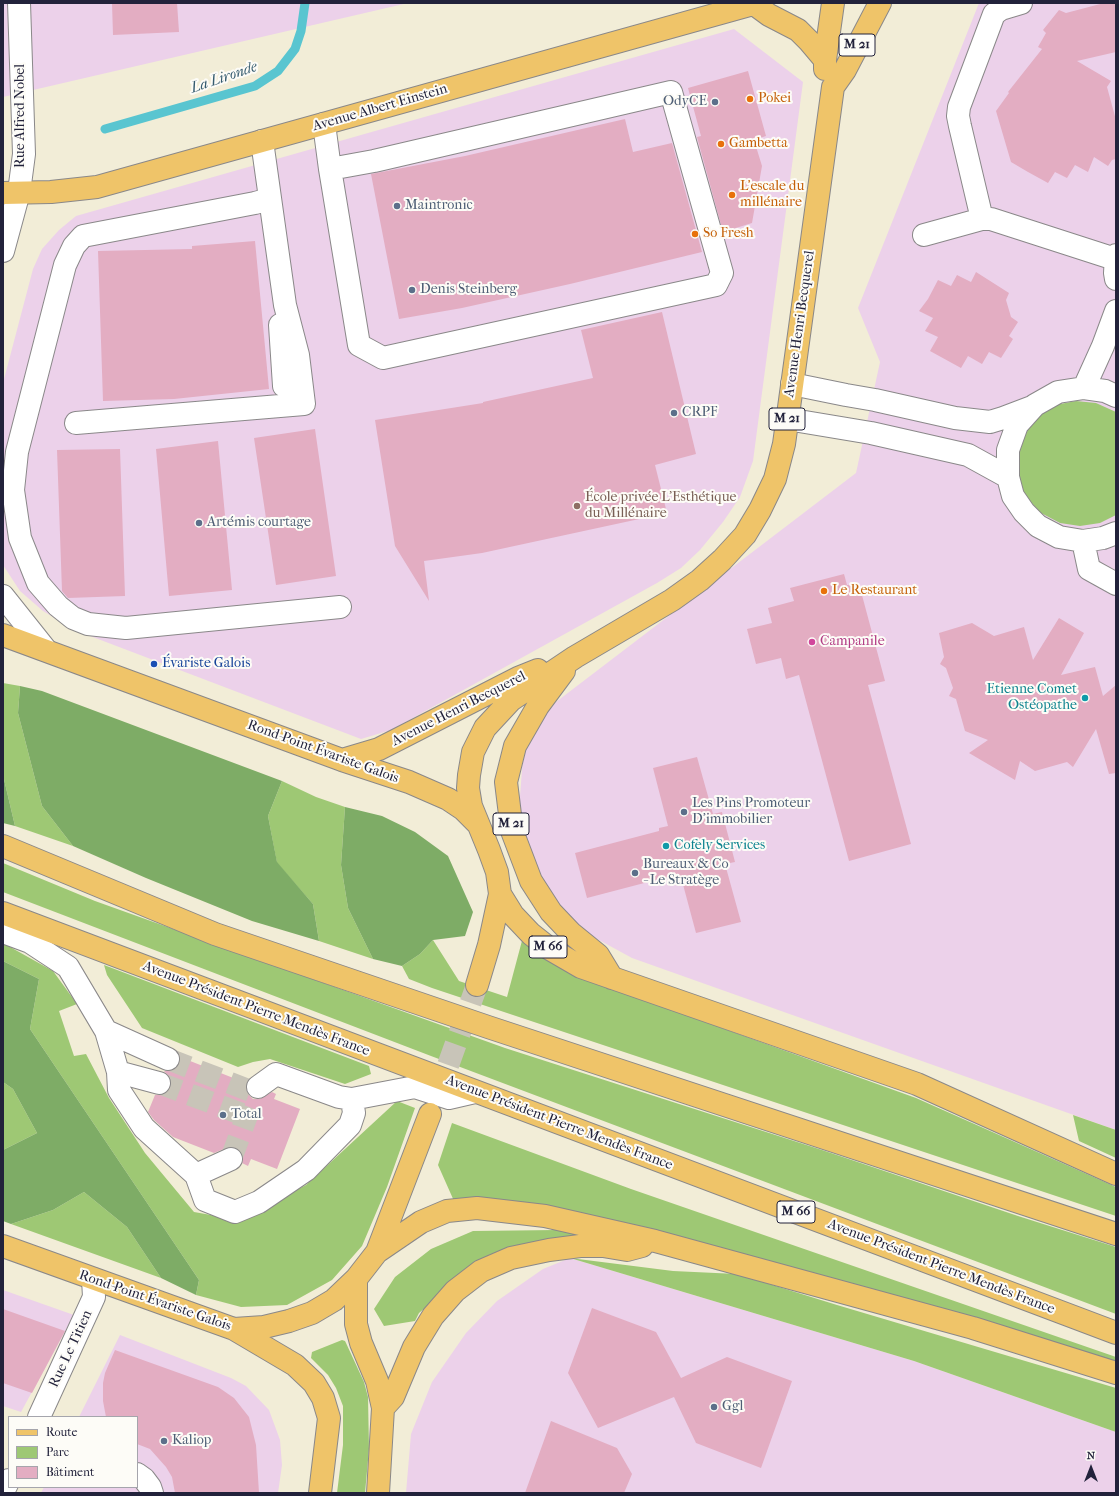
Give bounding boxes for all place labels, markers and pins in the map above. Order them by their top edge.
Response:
place label: Pokei [758,91,791,107]
place label: OdyCE [663,94,707,110]
marker: Pokei [745,94,755,104]
marker: OdyCE [710,97,720,107]
place label: Gambetta [729,136,788,152]
marker: Gambetta [716,139,726,149]
place label: L'escale du millénaire [740,179,804,212]
marker: L'escale du millénaire [727,190,737,200]
place label: Maintronic [405,198,473,214]
marker: Maintronic [392,201,402,211]
place label: So Fresh [703,226,754,242]
marker: So Fresh [690,229,700,239]
place label: Denis Steinberg [420,282,517,298]
marker: Denis Steinberg [407,285,417,295]
place label: CRPF [682,405,718,421]
marker: CRPF [669,408,679,418]
place label: École privée L'Esthétique du Millénaire [585,490,736,522]
marker: École privée L'Esthétique du Millénaire [572,501,582,511]
place label: Artémis courtage [207,515,311,531]
marker: Artémis courtage [194,518,204,528]
place label: Le Restaurant [832,583,917,599]
marker: Le Restaurant [819,586,829,596]
place label: Campanile [820,634,885,650]
marker: Campanile [807,637,817,647]
place label: Évariste Galois [162,656,250,672]
marker: Évariste Galois [149,659,159,669]
place label: Etienne Comet Ostéopathe [986,682,1077,714]
marker: Etienne Comet Ostéopathe [1080,693,1090,703]
place label: Les Pins Promoteur D'immobilier [692,796,810,828]
marker: Les Pins Promoteur D'immobilier [679,807,689,817]
place label: Cofely Services [674,838,765,854]
marker: Cofely Services [661,841,671,851]
place label: Bureaux & Co - Le Stratège [643,857,729,890]
marker: Bureaux & Co - Le Stratège [630,868,640,878]
place label: Total [231,1107,262,1123]
marker: Total [218,1110,228,1120]
place label: Ggl [722,1399,743,1415]
marker: Ggl [709,1402,719,1412]
place label: Kaliop [172,1433,211,1449]
marker: Kaliop [159,1436,169,1446]

